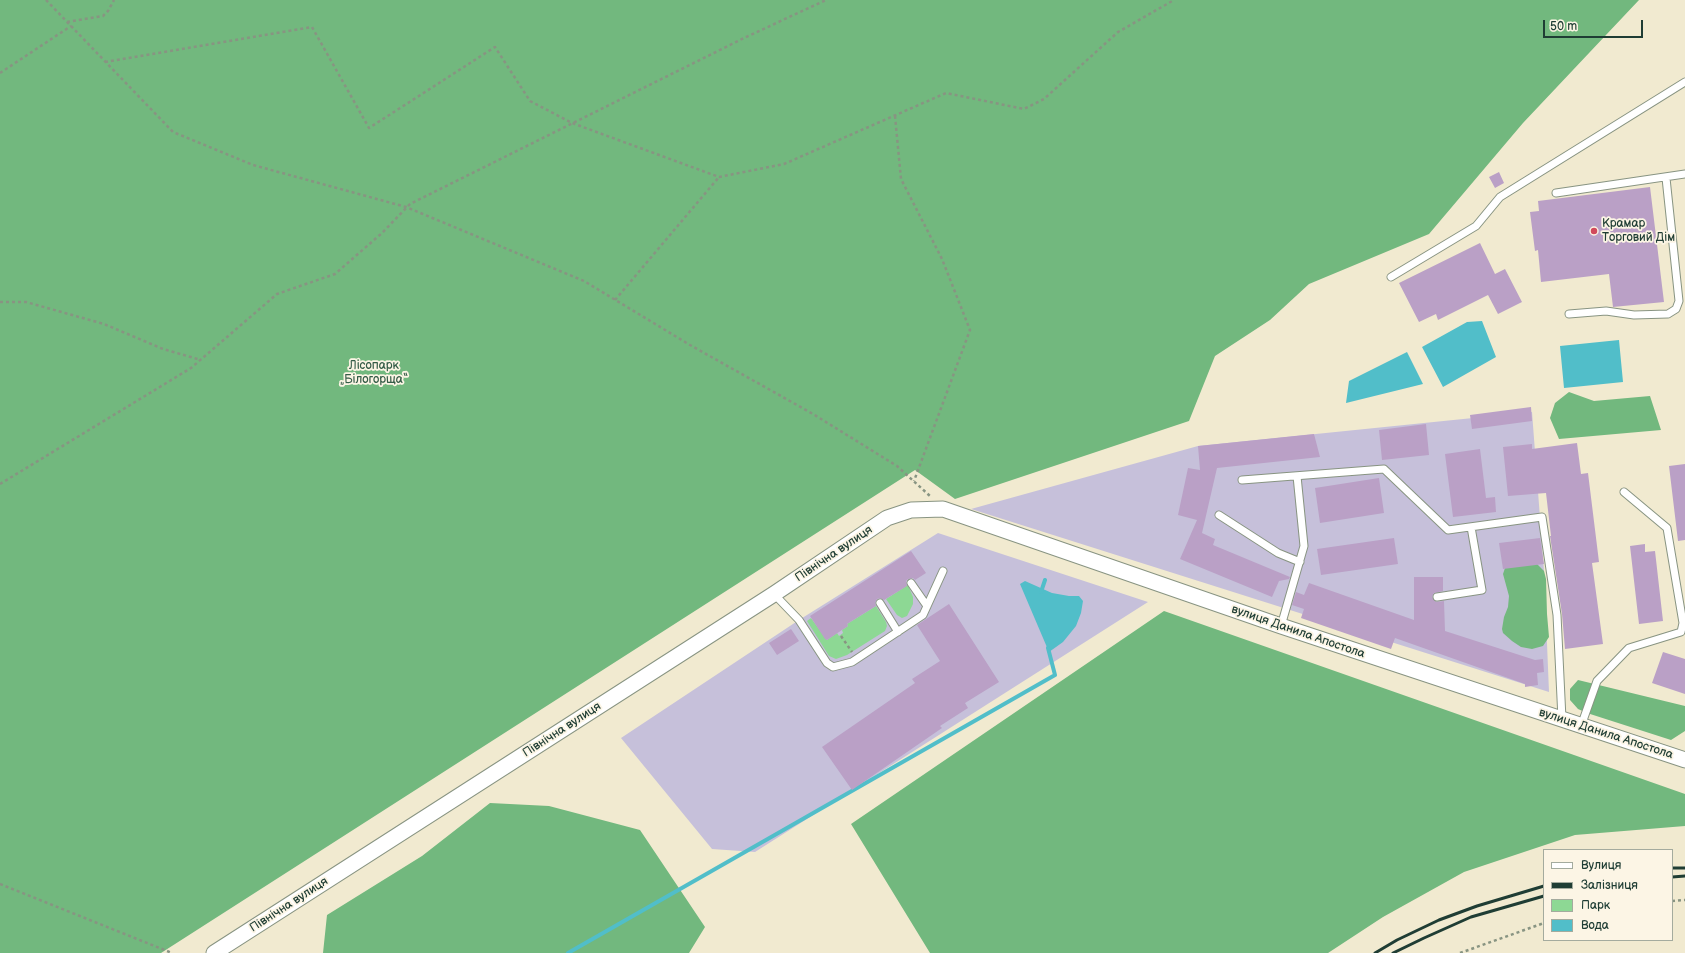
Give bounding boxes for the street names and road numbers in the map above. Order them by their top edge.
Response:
street label: Північна вулиця [793,523,875,585]
street label: вулиця Данила Апостола [1229,602,1367,662]
street label: Північна вулиця [520,699,604,761]
street label: вулиця Данила Апостола [1537,705,1675,763]
street label: Північна вулиця [247,874,331,936]

